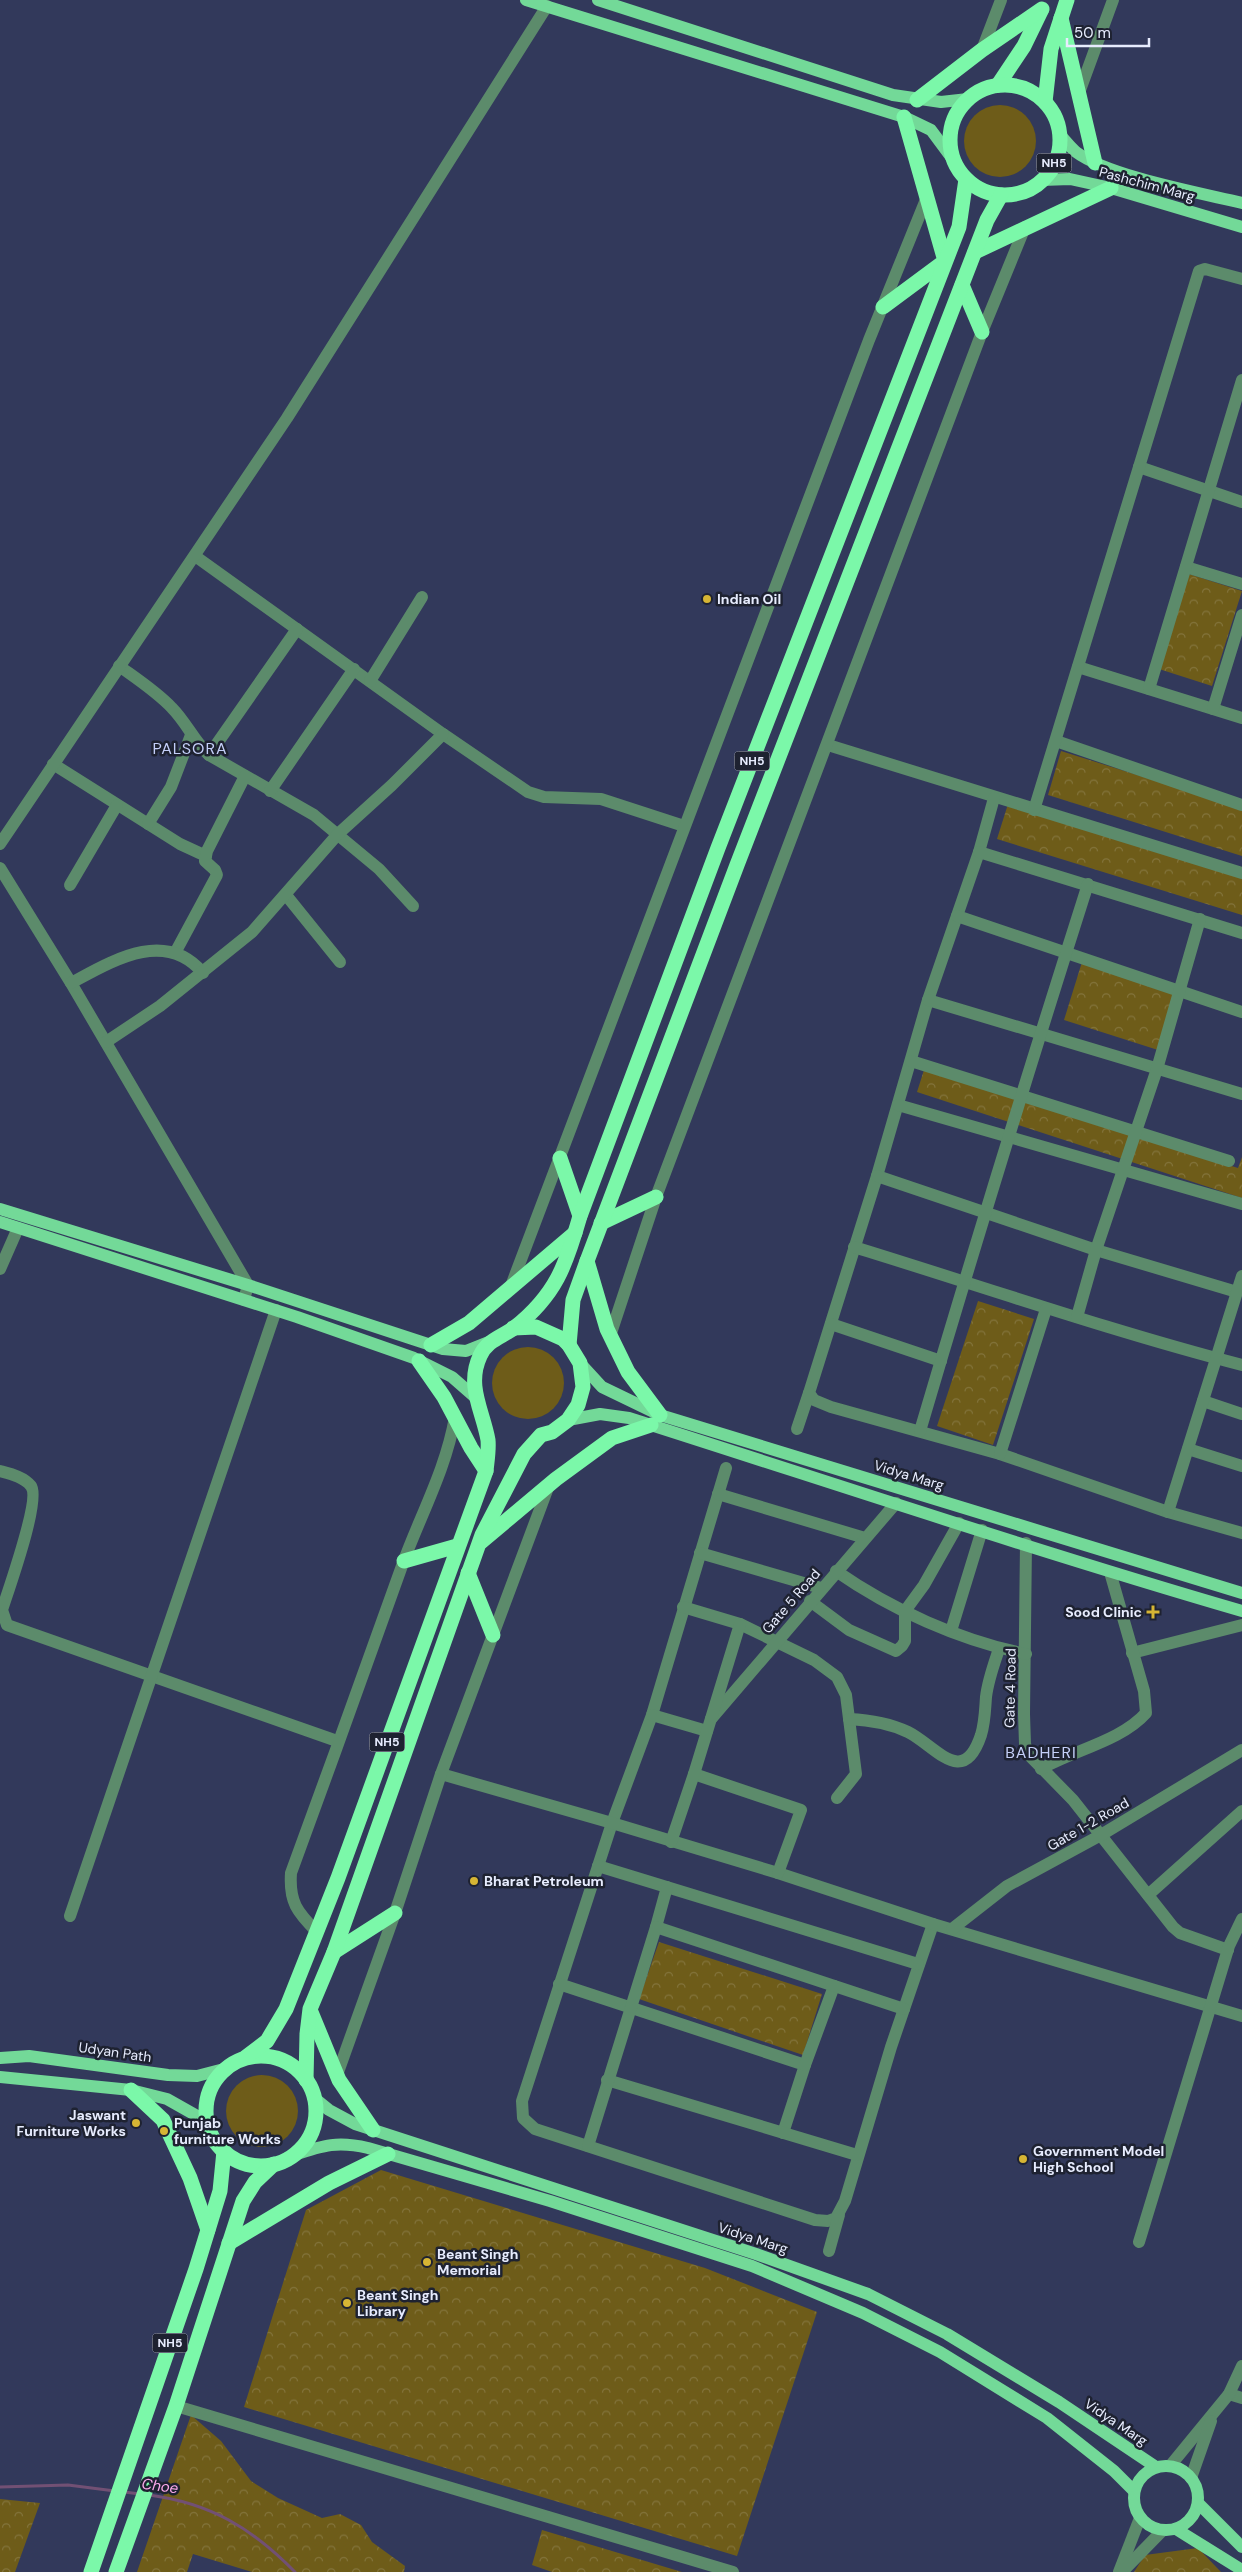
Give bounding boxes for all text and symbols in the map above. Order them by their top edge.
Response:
scale bar [1067,15,1150,47]
text: 50 m [1074,23,1111,43]
road number: NH5 [1036,154,1072,172]
street label: Pashchim Marg [1097,163,1197,205]
place label: Indian Oil [717,590,781,608]
marker: Indian Oil [701,593,713,605]
district label: PALSORA [152,738,228,759]
road number: NH5 [734,751,770,770]
street label: Vidya Marg [872,1456,946,1494]
street label: Gate 5 Road [758,1565,824,1637]
place label: Sood Clinic [1065,1603,1142,1621]
marker: Sood Clinic [1146,1605,1160,1619]
street label: Gate 4 Road [1000,1648,1020,1728]
road number: NH5 [370,1732,404,1751]
district label: BADHERI [1005,1742,1077,1763]
street label: Gate 1-2 Road [1044,1793,1132,1855]
place label: Bharat Petroleum [484,1872,604,1890]
marker: Bharat Petroleum [468,1875,480,1887]
street label: Udyan Path [77,2038,153,2066]
place label: Jaswant Furniture Works [16,2106,126,2140]
place label: Punjab furniture Works [174,2114,281,2148]
marker: Jaswant Furniture Works [130,2117,142,2129]
marker: Punjab furniture Works [158,2125,170,2137]
place label: Government Model High School [1033,2142,1164,2176]
marker: Government Model High School [1017,2153,1029,2165]
street label: Vidya Marg [716,2218,790,2258]
place label: Beant Singh Memorial [437,2245,518,2279]
marker: Beant Singh Memorial [421,2256,433,2268]
place label: Beant Singh Library [357,2286,438,2320]
marker: Beant Singh Library [341,2297,353,2309]
road number: NH5 [152,2334,188,2352]
street label: Vidya Marg [1081,2394,1151,2450]
water label: Choe [140,2474,180,2499]

